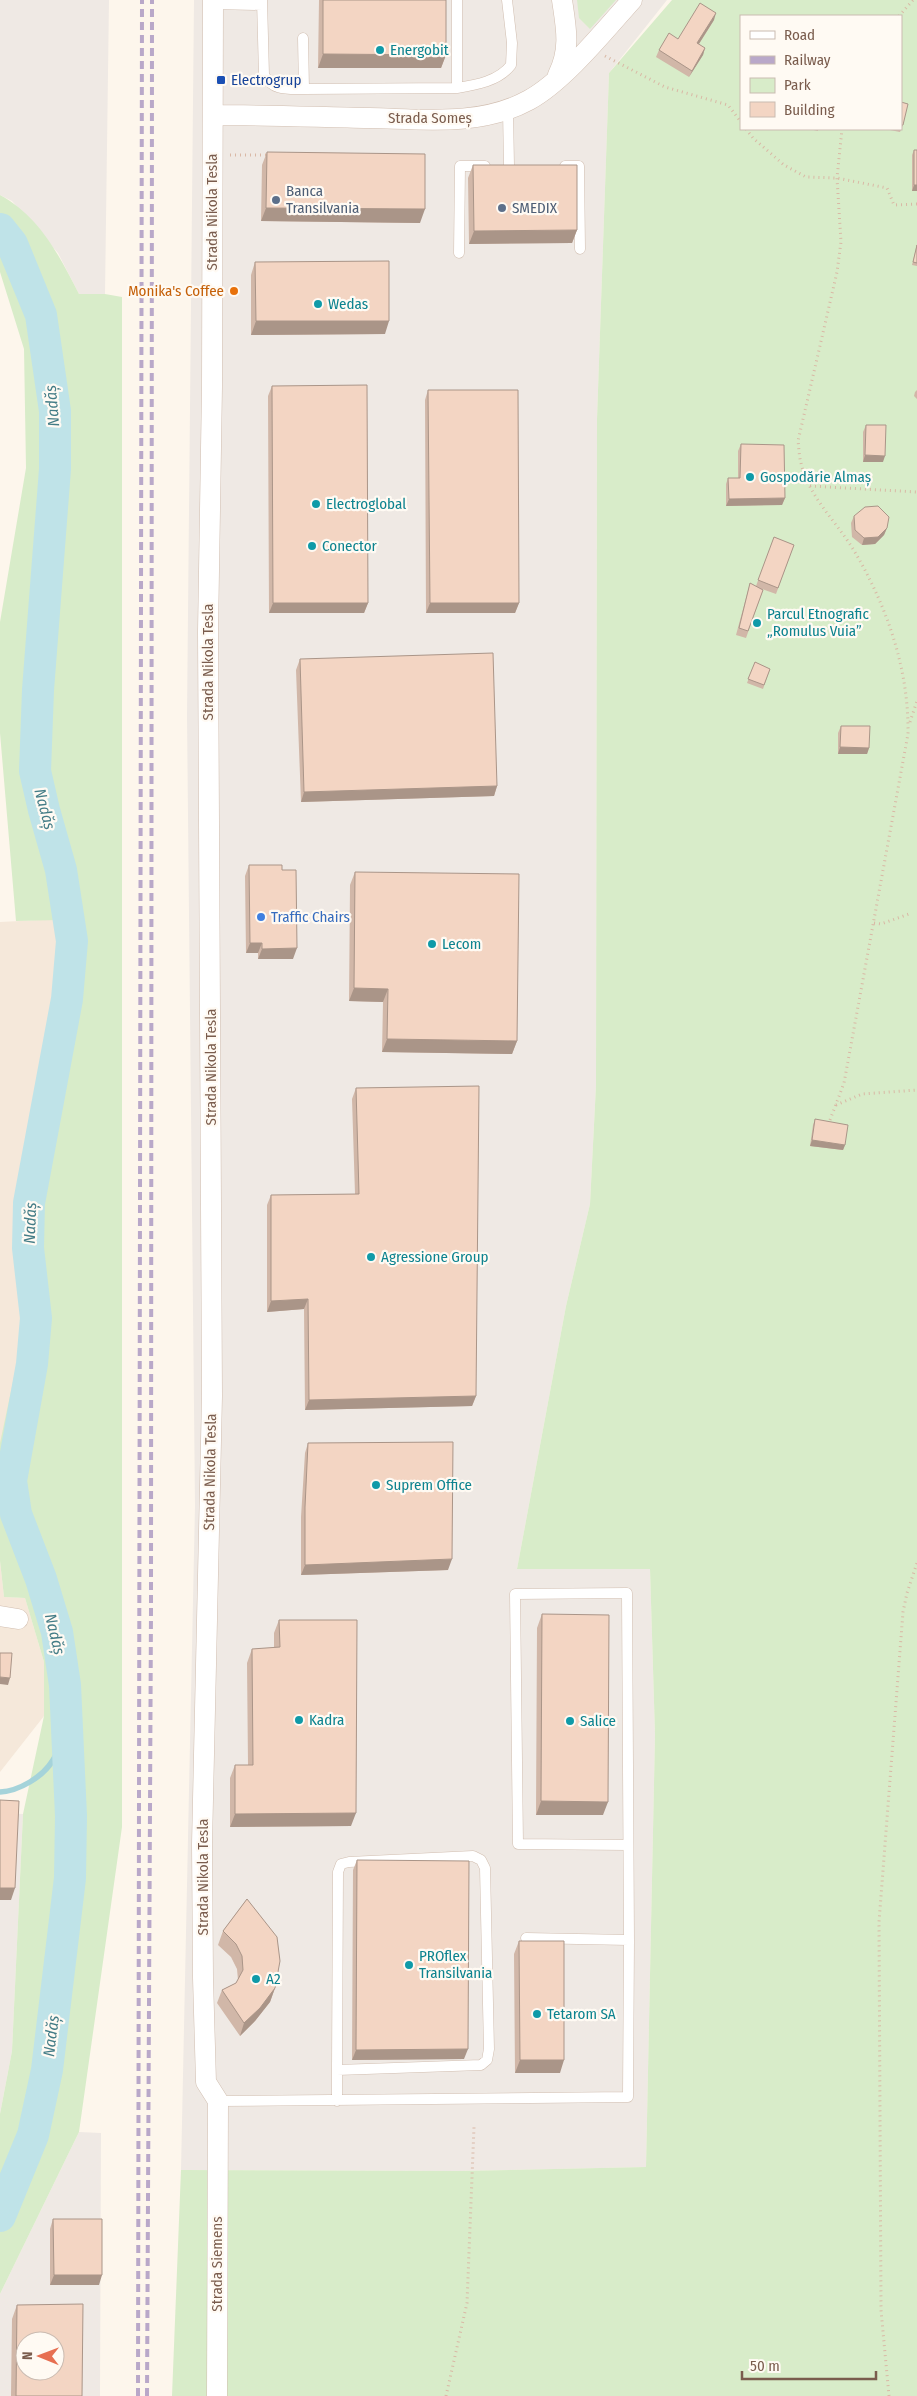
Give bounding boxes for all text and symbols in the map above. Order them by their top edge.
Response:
legend [740,15,902,130]
text: Road [784,26,815,44]
place label: Energobit [390,41,449,59]
marker: Energobit [374,44,386,56]
text: Railway [784,51,831,69]
place label: Electrogrup [231,71,301,89]
marker: Electrogrup [215,74,227,86]
text: Park [784,76,811,94]
text: Building [784,101,835,119]
street label: Strada Someș [388,109,472,128]
street label: Strada Nikola Tesla [203,154,221,270]
place label: Banca Transilvania [286,182,359,217]
marker: Banca Transilvania [270,194,282,206]
place label: SMEDIX [512,199,558,217]
marker: SMEDIX [496,202,508,214]
place label: Monika's Coffee [128,282,224,300]
marker: Monika's Coffee [228,285,240,297]
place label: Wedas [328,295,368,313]
marker: Wedas [312,298,324,310]
water label: Nadăș [41,384,64,428]
place label: Gospodărie Almaș [760,468,871,487]
marker: Gospodărie Almaș [744,471,756,483]
place label: Electroglobal [326,495,406,513]
marker: Electroglobal [310,498,322,510]
place label: Conector [322,537,378,555]
marker: Conector [306,540,318,552]
street label: Strada Nikola Tesla [199,604,217,720]
place label: Parcul Etnografic „Romulus Vuia” [767,605,869,640]
marker: Parcul Etnografic „Romulus Vuia” [751,617,763,629]
water label: Nadăș [29,786,60,832]
place label: Traffic Chairs [271,908,350,926]
marker: Traffic Chairs [255,911,267,923]
place label: Lecom [442,935,481,953]
marker: Lecom [426,938,438,950]
street label: Strada Nikola Tesla [202,1009,220,1125]
water label: Nadăș [20,1202,41,1244]
place label: Agressione Group [381,1248,488,1266]
marker: Agressione Group [365,1251,377,1263]
street label: Strada Nikola Tesla [200,1413,220,1531]
place label: Suprem Office [386,1476,472,1494]
marker: Suprem Office [370,1479,382,1491]
water label: Nadăș [40,1612,69,1657]
place label: Kadra [309,1711,344,1729]
place label: Salice [580,1712,616,1730]
marker: Kadra [293,1714,305,1726]
marker: Salice [564,1715,576,1727]
street label: Strada Nikola Tesla [194,1819,212,1935]
place label: PROflex Transilvania [419,1947,492,1982]
marker: PROflex Transilvania [403,1959,415,1971]
place label: A2 [266,1970,281,1988]
marker: A2 [250,1973,262,1985]
place label: Tetarom SA [547,2005,616,2023]
marker: Tetarom SA [531,2008,543,2020]
water label: Nadăș [39,2014,64,2058]
street label: Strada Siemens [208,2216,226,2312]
north arrow [15,2331,65,2381]
scale bar [742,2348,876,2380]
text: N [19,2351,36,2360]
text: 50 m [750,2357,780,2375]

